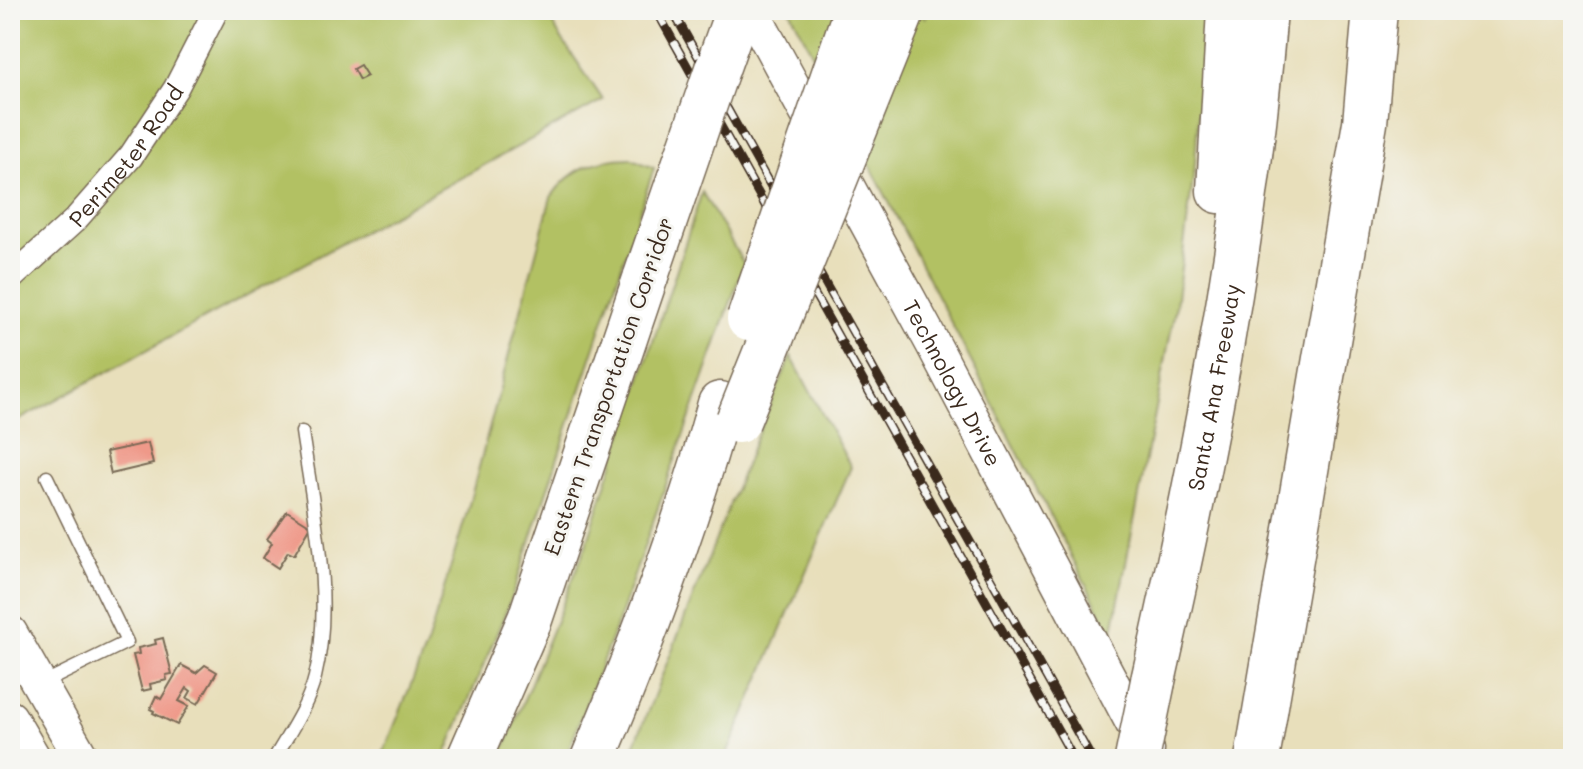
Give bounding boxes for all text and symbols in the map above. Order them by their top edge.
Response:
street label: Perimeter Road [62,78,189,232]
street label: Eastern Transportation Corridor [536,213,680,559]
street label: Santa Ana Freeway [1180,282,1246,493]
street label: Technology Drive [897,294,1009,471]

